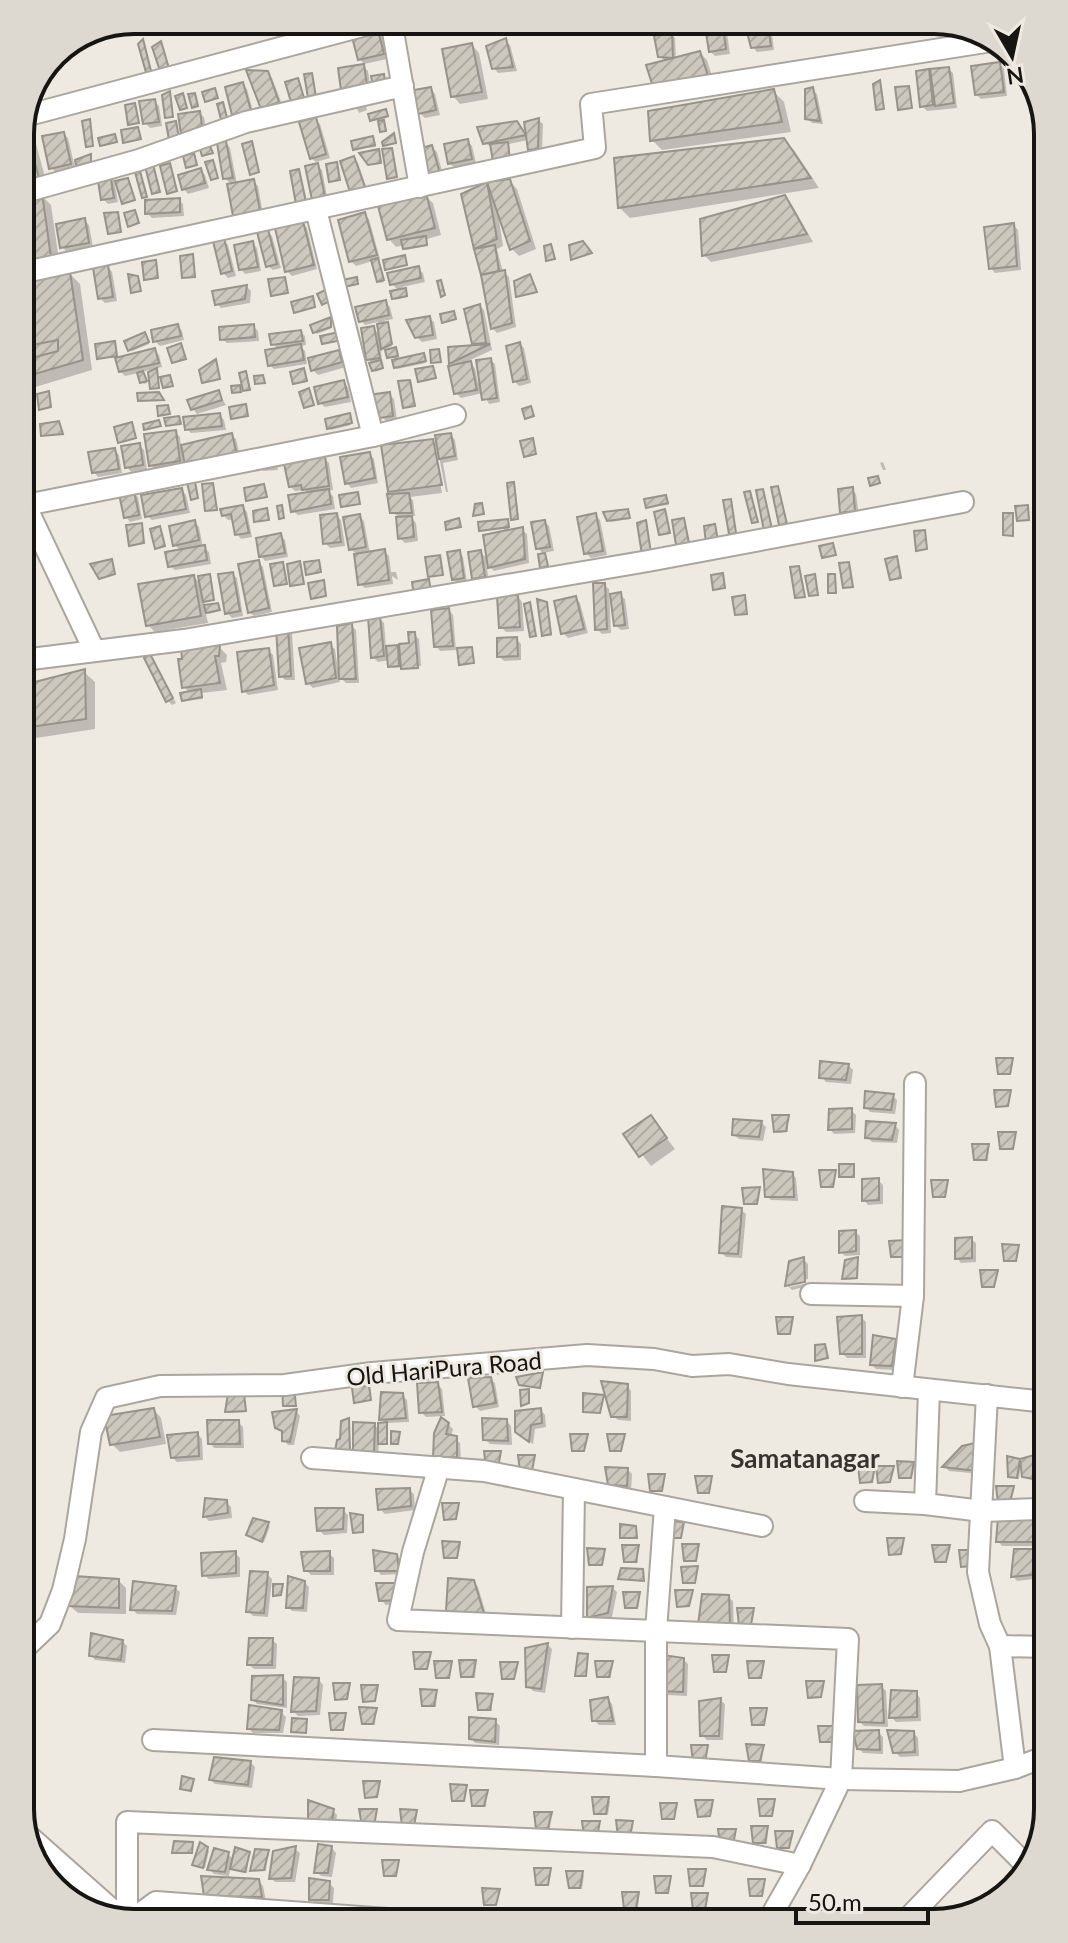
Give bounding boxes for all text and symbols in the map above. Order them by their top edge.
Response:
north arrow [972,16,1052,96]
text: N [1005,62,1026,91]
street label: Old HariPura Road [345,1345,543,1391]
district label: Samatanagar [730,1442,880,1474]
scale bar [796,1875,928,1925]
text: 50 m [808,1887,862,1916]

